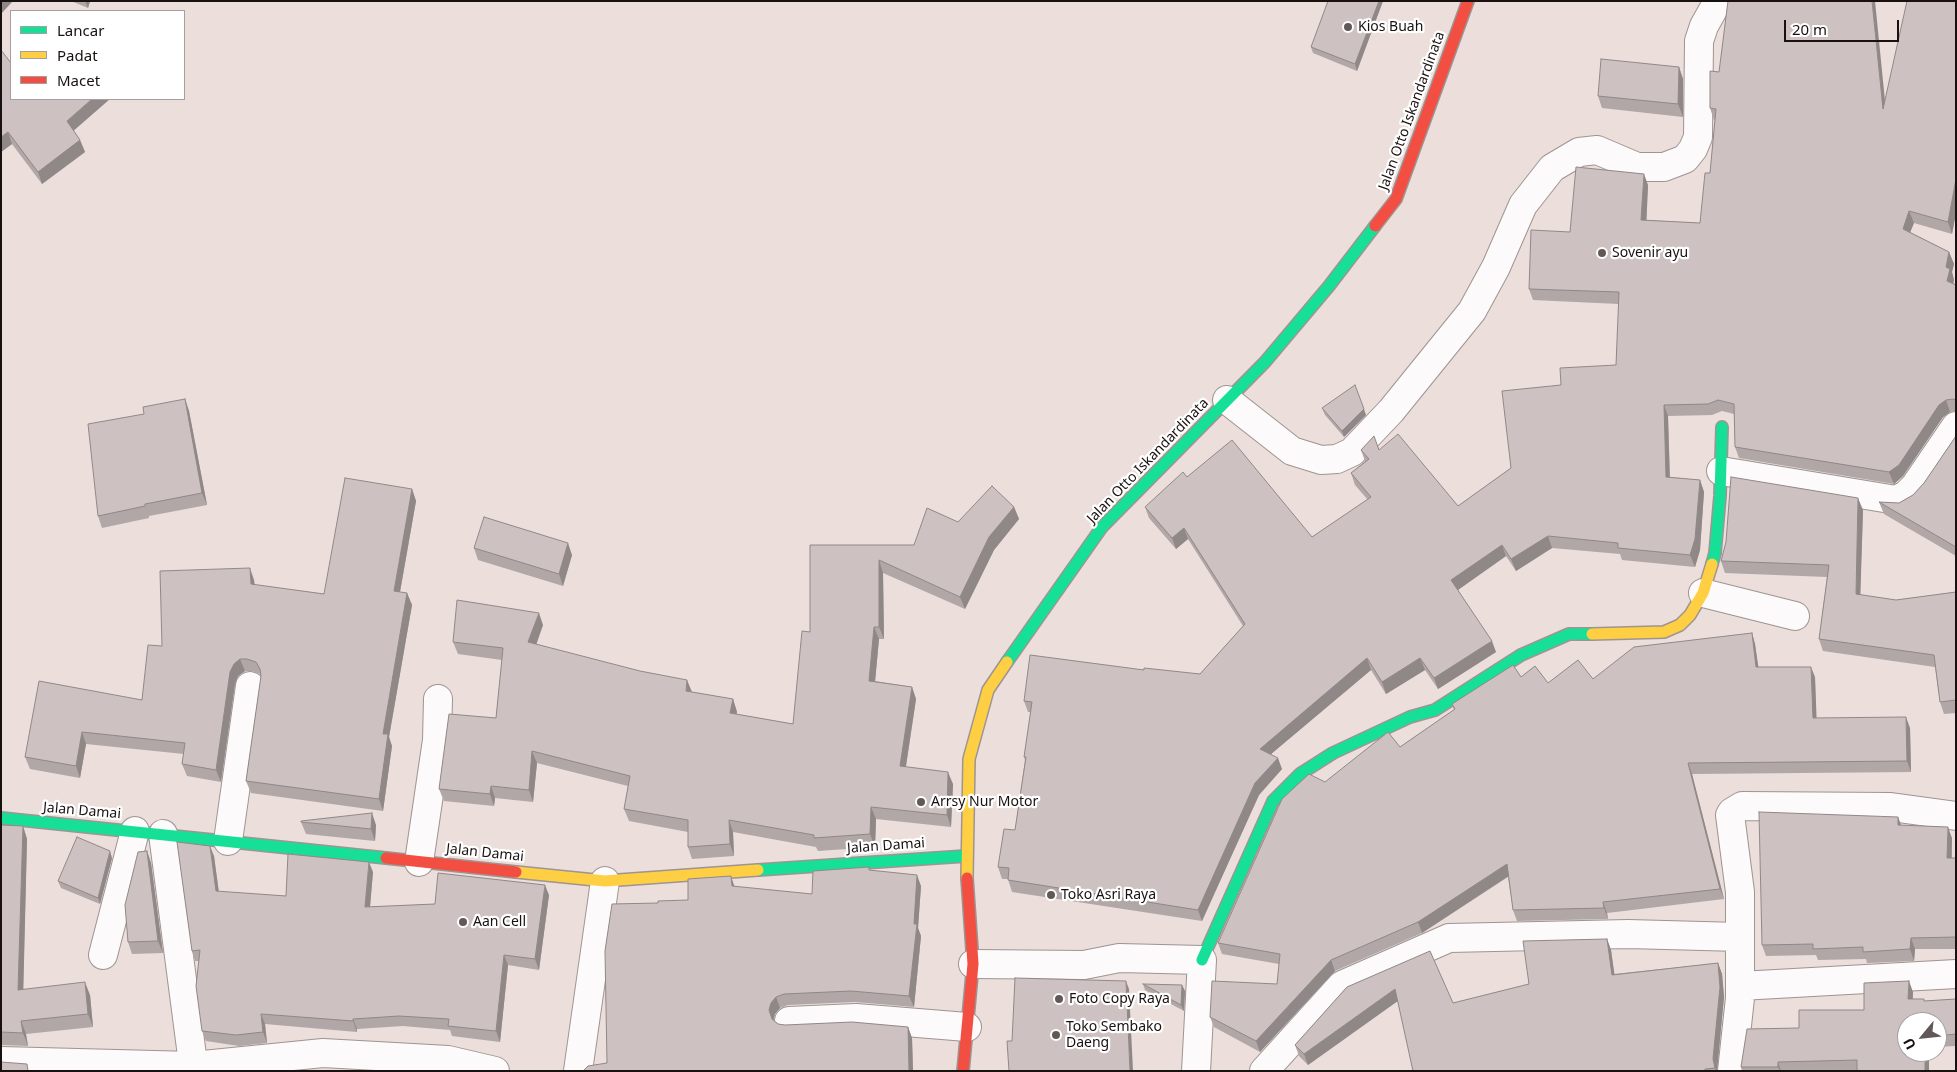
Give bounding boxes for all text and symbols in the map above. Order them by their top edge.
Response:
legend [10,10,185,100]
scale bar [1787,10,1902,42]
place label: Kios Buah [1358,19,1423,35]
text: 20 m [1792,19,1827,39]
text: Lancar [57,20,104,40]
marker: Kios Buah [1342,21,1354,33]
street label: Jalan Otto Iskandardinata [1375,29,1449,193]
text: Padat [57,45,98,65]
text: Macet [57,70,100,90]
place label: Sovenir ayu [1612,245,1688,261]
marker: Sovenir ayu [1596,247,1608,259]
street label: Jalan Otto Iskandardinata [1084,395,1212,527]
place label: Arrsy Nur Motor [931,794,1038,810]
marker: Arrsy Nur Motor [915,796,927,808]
street label: Jalan Damai [42,799,122,823]
street label: Jalan Damai [846,835,926,857]
street label: Jalan Damai [445,841,525,865]
place label: Toko Asri Raya [1061,887,1156,903]
marker: Toko Asri Raya [1045,889,1057,901]
place label: Aan Cell [473,914,526,930]
marker: Aan Cell [457,916,469,928]
place label: Foto Copy Raya [1069,991,1170,1007]
marker: Foto Copy Raya [1053,993,1065,1005]
north arrow [1897,1012,1947,1062]
place label: Toko Sembako Daeng [1066,1019,1162,1052]
marker: Toko Sembako Daeng [1050,1029,1062,1041]
text: U [1898,1035,1920,1053]

